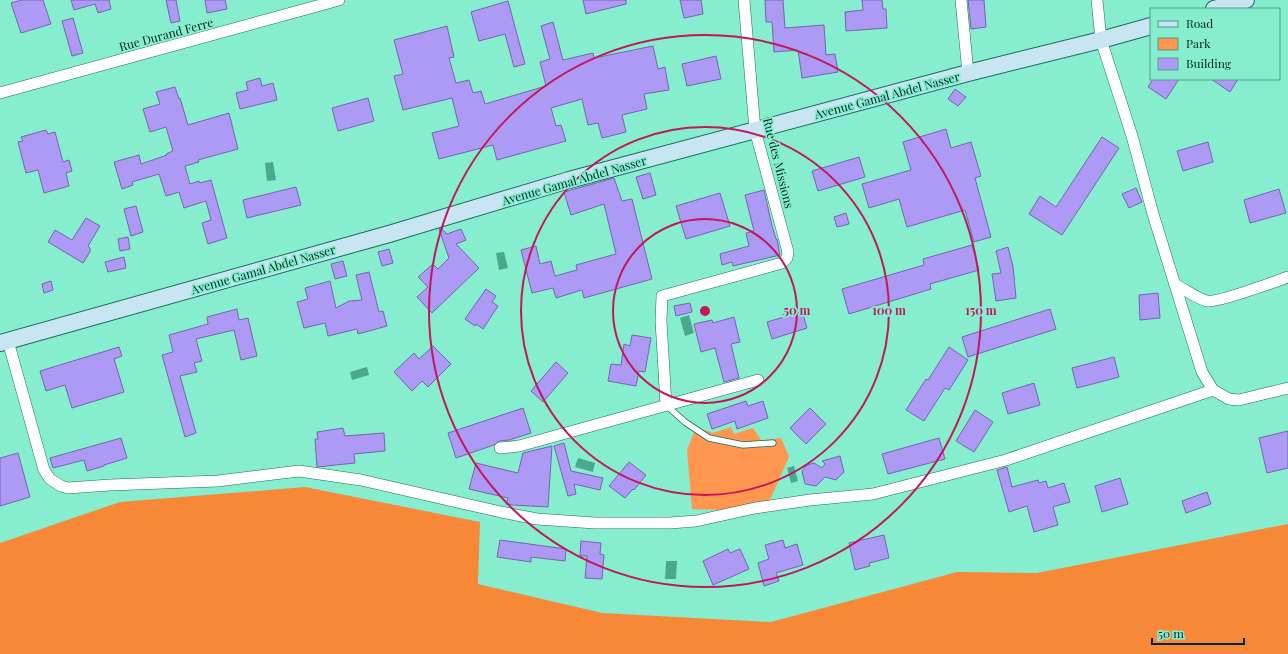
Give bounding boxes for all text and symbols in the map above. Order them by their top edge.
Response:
legend [1150,8,1280,80]
street label: Rue Durand Ferre [117,14,215,54]
text: Road [1186,15,1213,31]
text: Park [1186,35,1211,51]
text: Building [1186,55,1232,71]
street label: Avenue Gamal Abdel Nasser [812,68,962,122]
street label: Rue des Missions [760,116,798,210]
street label: Avenue Gamal Abdel Nasser [499,151,649,209]
street label: Avenue Gamal Abdel Nasser [188,240,338,298]
text: 50 m [784,302,811,318]
text: 100 m [872,302,906,318]
text: 150 m [965,302,997,318]
centre of rings [698,304,712,318]
scale bar [1152,620,1244,646]
text: 50 m [1158,625,1184,641]

